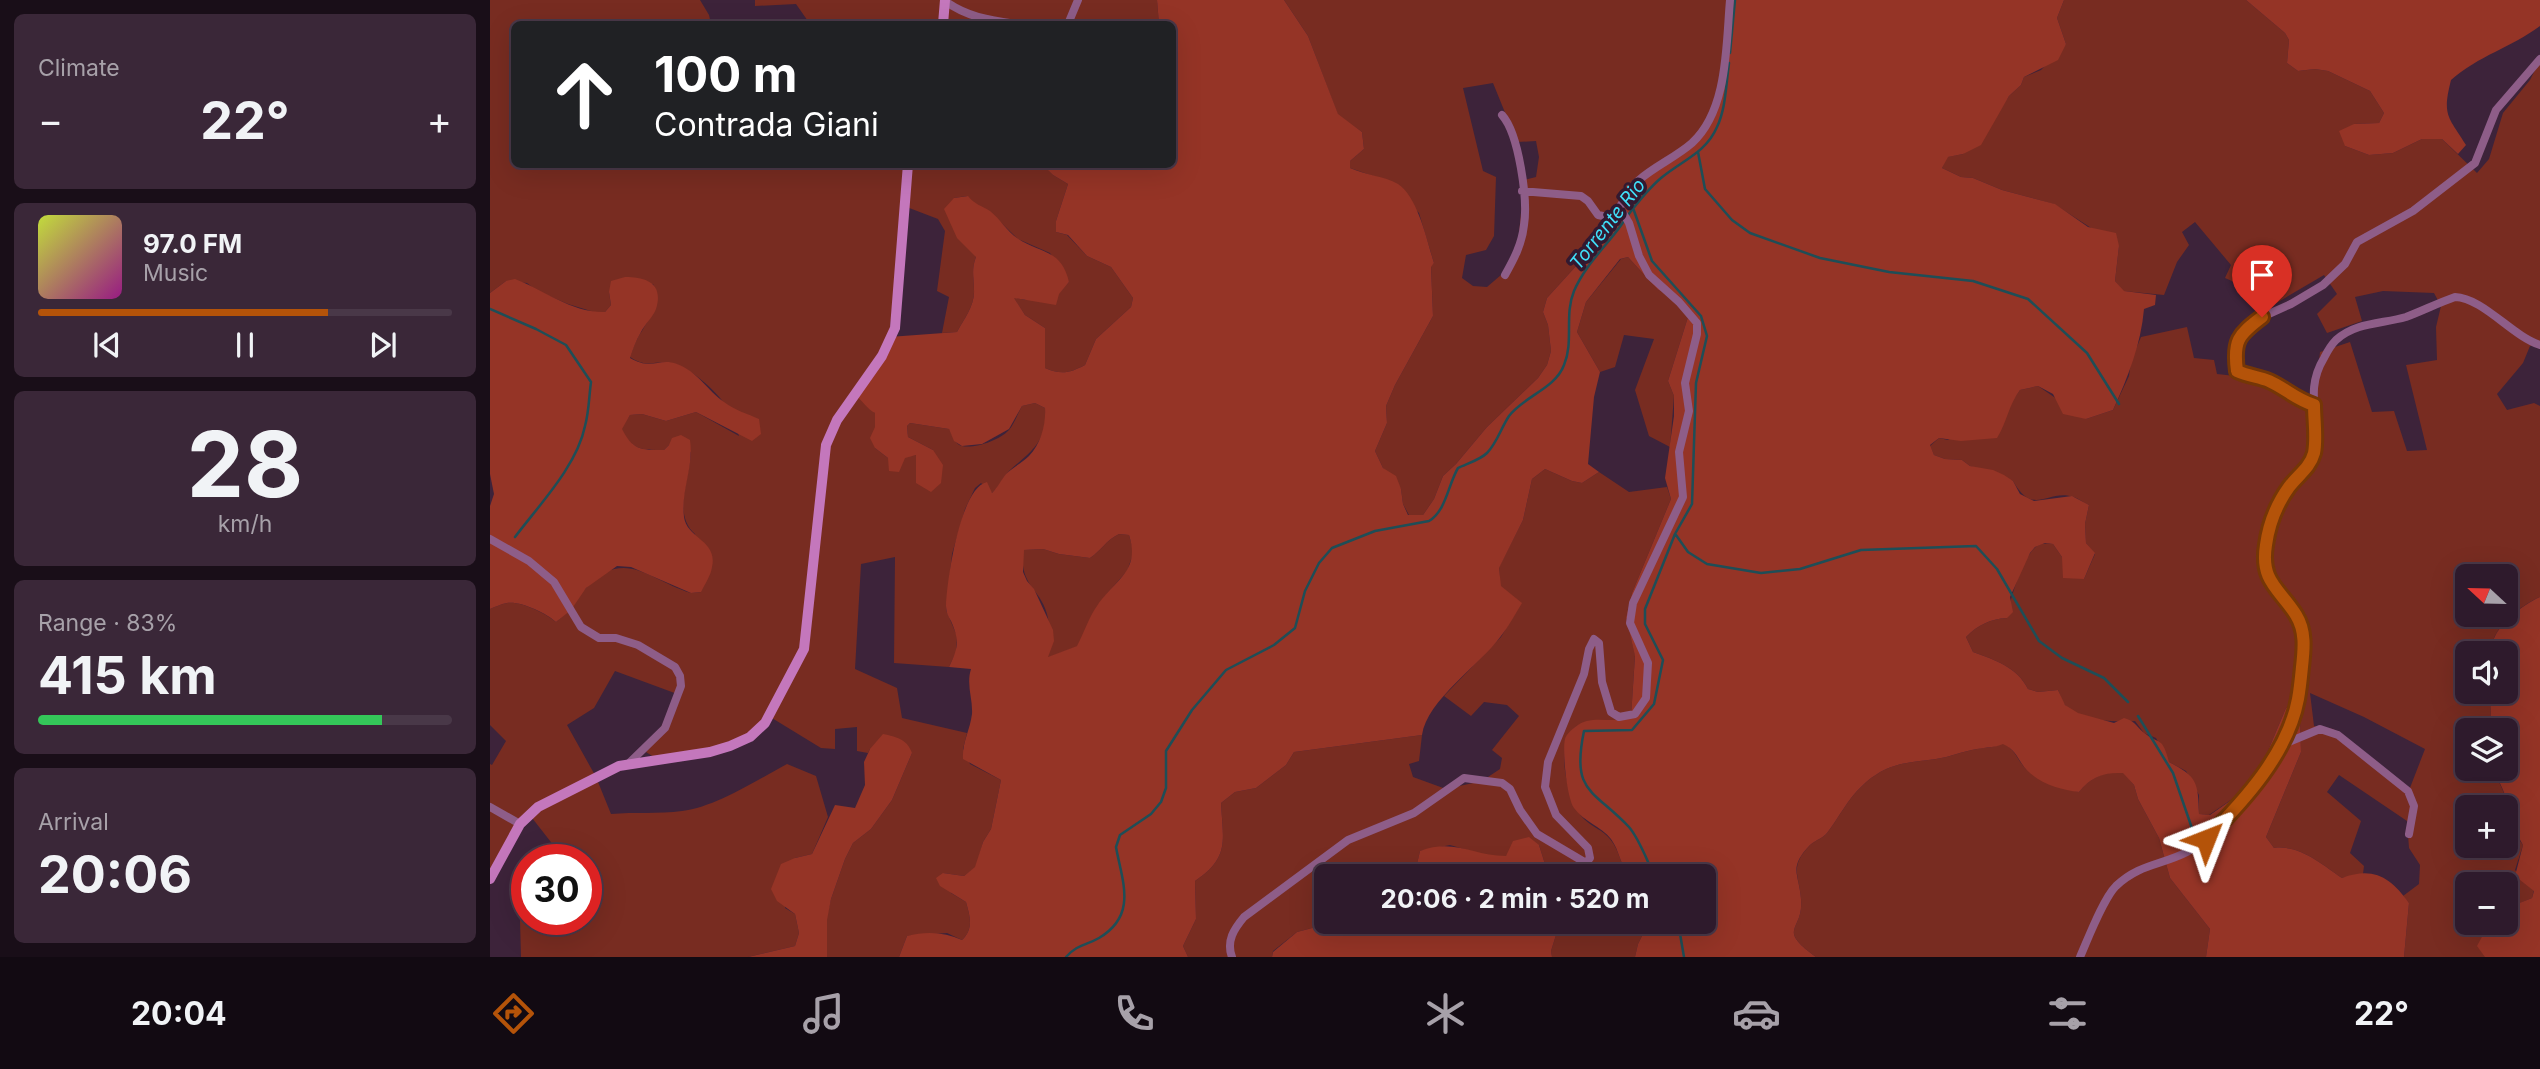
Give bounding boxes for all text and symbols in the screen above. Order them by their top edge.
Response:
text: 100 m [654,45,798,104]
icon: ahead [539,49,630,140]
text: Climate [38,54,120,82]
text: 22° [200,89,290,152]
text: − [38,97,63,143]
text: + [427,97,452,143]
text: Contrada Giani [654,105,879,144]
water label: Torrente Rio [1565,174,1650,274]
text: 97.0 FM [143,228,242,259]
pin [2232,245,2292,317]
icon: arrive [2243,256,2281,294]
text: Music [143,259,208,287]
icon: previous [88,326,126,364]
icon: pause [226,326,264,364]
icon: next [364,326,402,364]
text: 28 [187,409,303,519]
text: km/h [218,510,272,538]
north arrow [2455,564,2518,626]
map controls [2455,564,2518,935]
text: Range · 83% [38,609,177,637]
button: sound [2455,641,2518,704]
text: 415 km [38,644,217,707]
button: layers [2455,718,2518,781]
button: + [2455,795,2518,858]
position arrow [2169,802,2243,876]
text: Arrival [38,808,109,836]
text: 20:06 [38,843,192,906]
speed limit sign: 30 [511,844,602,935]
button: − [2455,872,2518,935]
text: 20:06 · 2 min · 520 m [1381,883,1649,914]
icon: directions [489,989,538,1038]
icon: music [799,989,848,1038]
icon: phone [1110,989,1159,1038]
icon: climate [1421,989,1470,1038]
icon: car [1732,989,1781,1038]
icon: filters [2043,989,2092,1038]
text: 20:04 [131,994,227,1033]
text: 22° [2354,994,2409,1033]

